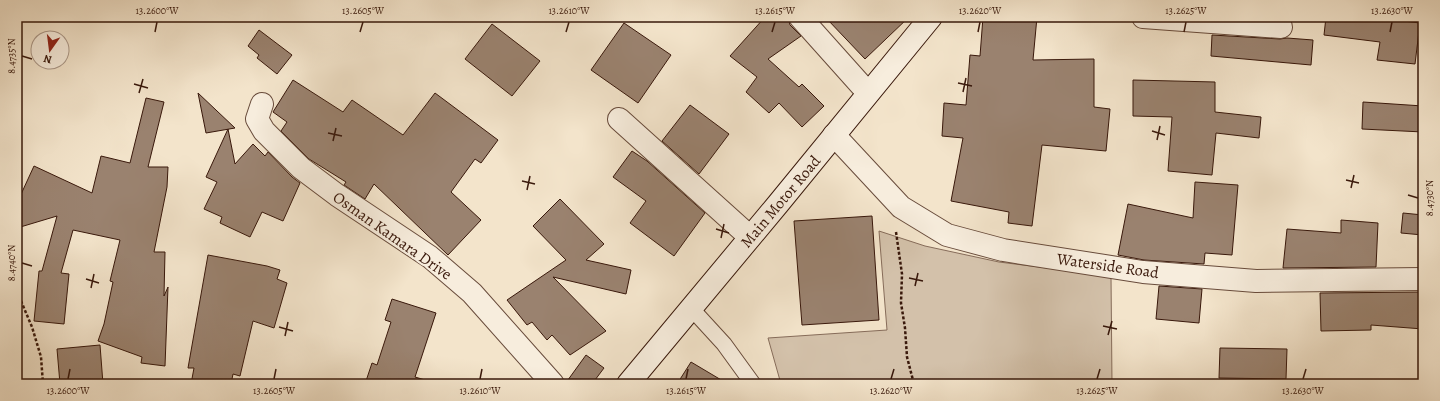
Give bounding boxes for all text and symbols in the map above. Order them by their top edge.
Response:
text: 13.2600°W [136,4,179,17]
text: 13.2605°W [342,4,385,17]
text: 13.2610°W [548,4,590,17]
text: 13.2615°W [755,4,796,17]
text: 13.2620°W [959,4,1002,17]
text: 13.2625°W [1165,4,1207,17]
text: 13.2630°W [1371,4,1414,17]
north arrow [30,30,70,70]
text: 8.4735°N [5,38,18,74]
text: N [42,51,53,67]
street label: Main Motor Road [736,150,826,253]
text: 8.4730°N [1423,180,1436,216]
street label: Osman Kamara Drive [328,186,456,285]
text: 8.4740°N [5,245,18,281]
street label: Waterside Road [1054,248,1161,284]
text: 13.2600°W [47,384,90,397]
text: 13.2605°W [253,384,296,397]
text: 13.2610°W [459,384,501,397]
text: 13.2615°W [666,384,707,397]
text: 13.2620°W [870,384,913,397]
text: 13.2625°W [1076,384,1118,397]
text: 13.2630°W [1282,384,1325,397]

